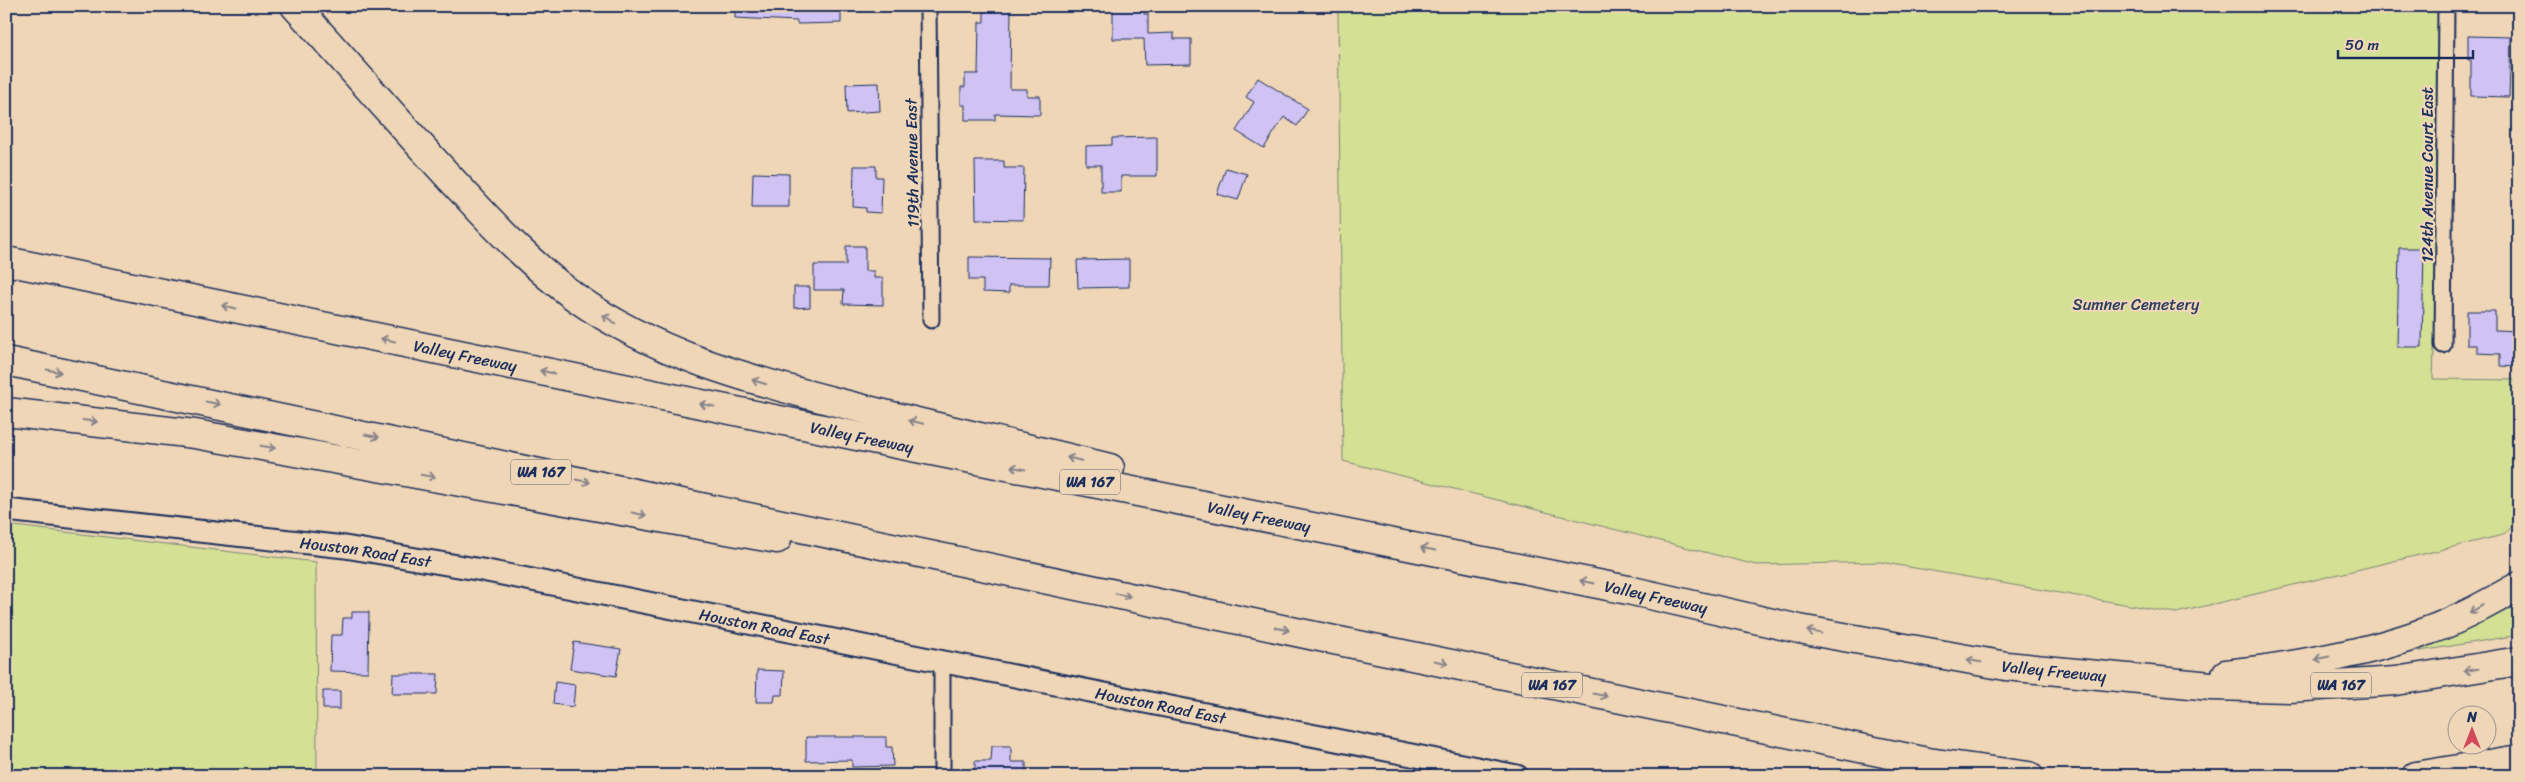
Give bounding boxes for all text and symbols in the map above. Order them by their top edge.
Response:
scale bar [2338,28,2472,60]
text: 50 m [2345,32,2380,58]
street label: 124th Avenue Court East [2413,87,2442,263]
street label: 119th Avenue East [896,98,928,228]
park label: Sumner Cemetery [2073,290,2200,319]
one-way arrow [221,302,237,311]
one-way arrow [603,313,617,323]
street label: Valley Freeway [411,331,520,380]
one-way arrow [381,334,397,344]
one-way arrow [46,367,62,376]
one-way arrow [540,367,556,377]
one-way arrow [751,376,767,386]
one-way arrow [205,399,221,408]
one-way arrow [699,400,715,409]
street label: Valley Freeway [808,412,917,462]
one-way arrow [81,416,97,426]
one-way arrow [908,417,924,426]
one-way arrow [364,432,380,442]
one-way arrow [259,443,275,453]
one-way arrow [1067,454,1083,463]
road number: WA 167 [511,460,571,484]
one-way arrow [1010,462,1026,472]
road number: WA 167 [1060,470,1120,494]
one-way arrow [419,471,435,481]
one-way arrow [574,477,590,486]
street label: Valley Freeway [1205,492,1314,541]
one-way arrow [631,510,647,519]
street label: Houston Road East [298,528,434,576]
one-way arrow [1420,544,1436,554]
street label: Valley Freeway [1602,571,1711,622]
one-way arrow [1579,577,1595,586]
one-way arrow [1115,591,1131,600]
street label: Houston Road East [697,599,833,653]
one-way arrow [2469,605,2484,614]
one-way arrow [1274,625,1290,634]
one-way arrow [1806,627,1822,636]
street label: Valley Freeway [2001,651,2108,690]
one-way arrow [2314,654,2330,663]
one-way arrow [1966,656,1982,666]
one-way arrow [1433,658,1449,668]
one-way arrow [2463,665,2479,675]
road number: WA 167 [1522,672,1582,698]
road number: WA 167 [2311,672,2371,698]
street label: Houston Road East [1093,678,1229,732]
one-way arrow [1592,690,1608,700]
north arrow [2448,704,2498,754]
text: N [2466,705,2477,730]

